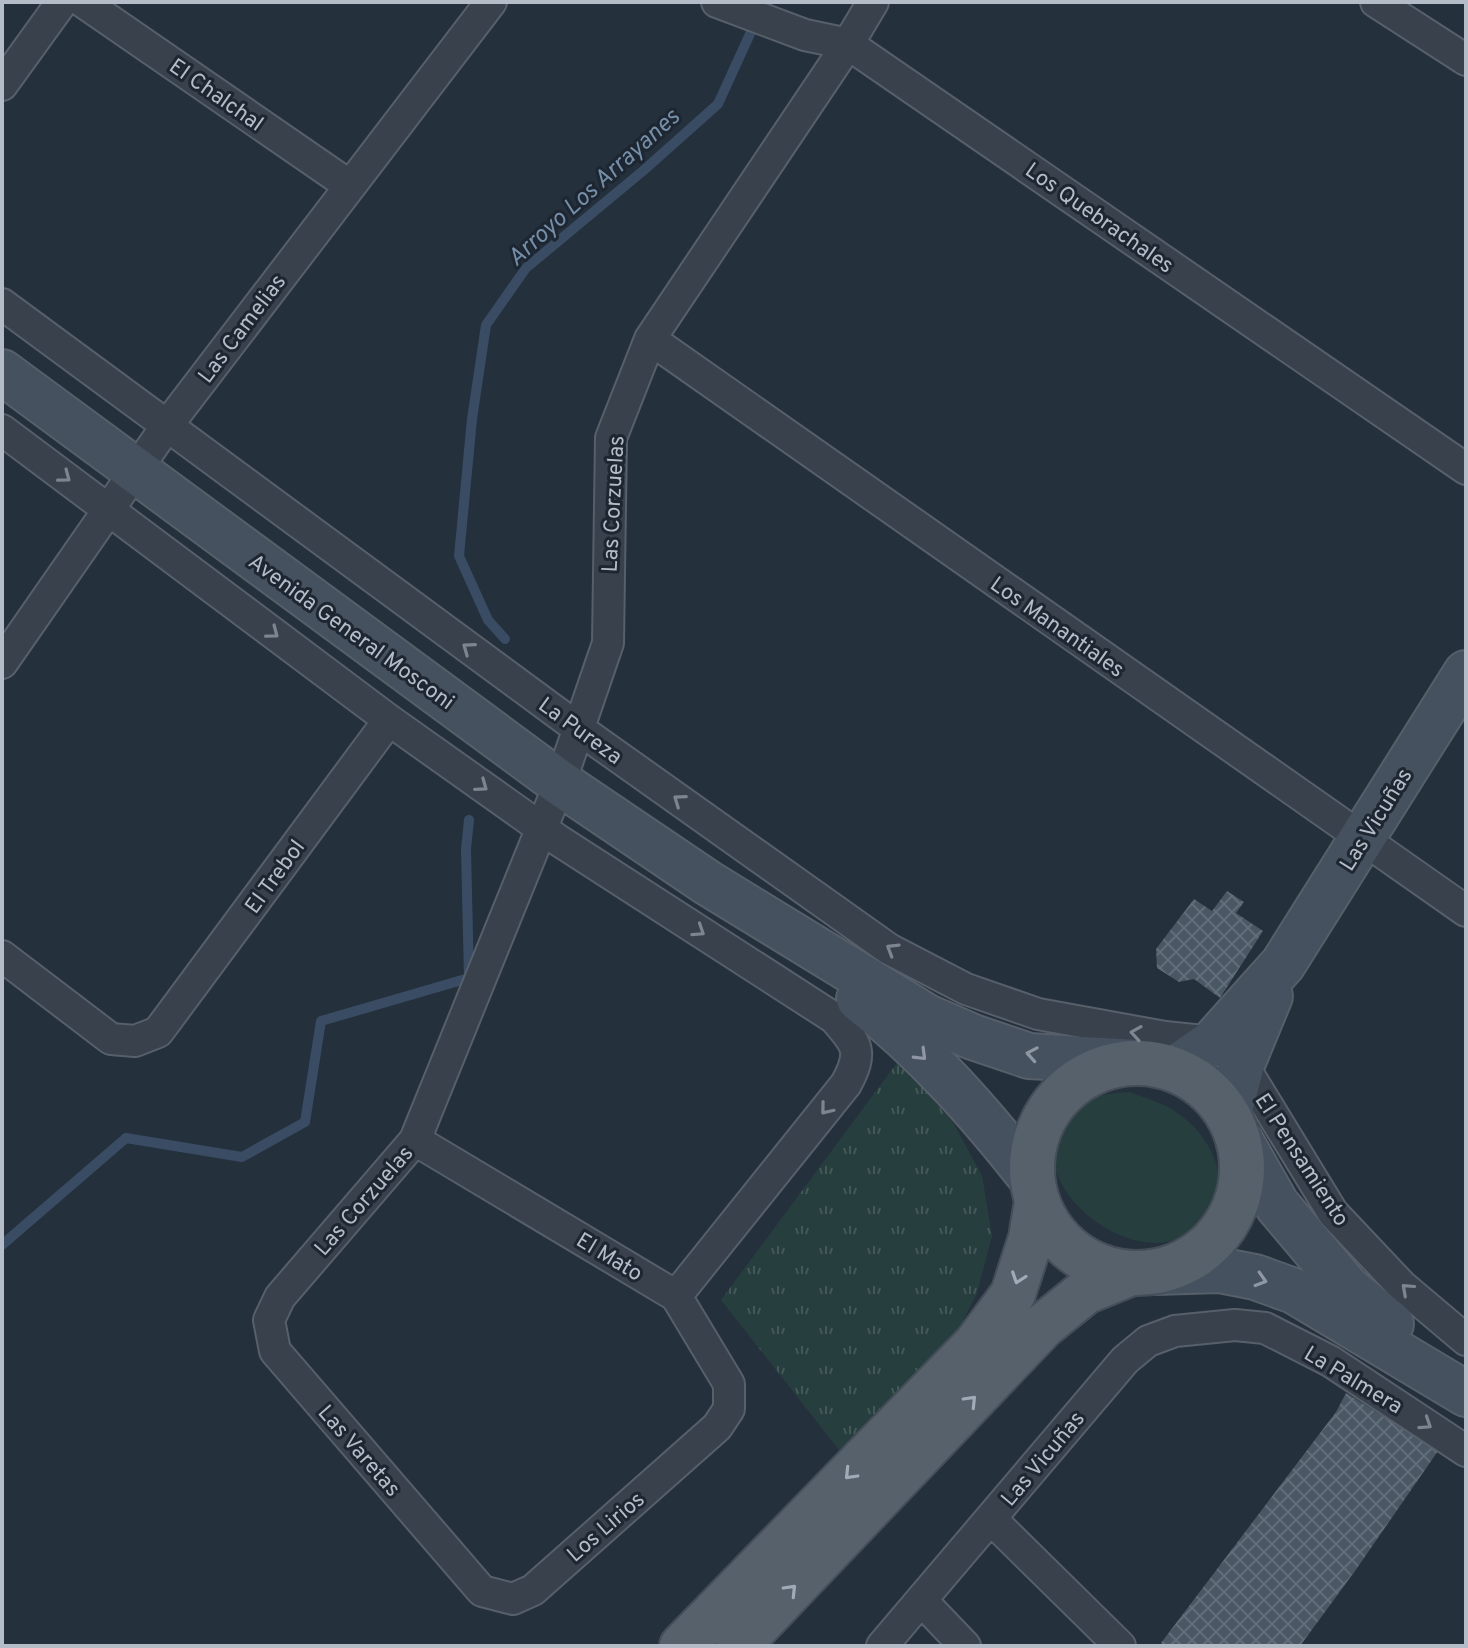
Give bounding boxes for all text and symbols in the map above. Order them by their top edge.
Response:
street label: El Chalchal [163,54,268,138]
water label: Arroyo Los Arrayanes [502,102,688,274]
street label: Los Quebrachales [1019,158,1178,280]
street label: Las Camelias [193,270,293,389]
street label: Las Corzuelas [597,435,632,573]
one-way arrow [56,467,70,482]
street label: Avenida General Mosconi [242,549,459,717]
street label: Los Manantiales [984,572,1129,684]
one-way arrow [264,623,279,637]
one-way arrow [463,643,477,657]
street label: La Pureza [532,692,627,772]
street label: Las Vicuñas [1335,764,1419,877]
one-way arrow [474,776,488,791]
one-way arrow [674,795,688,810]
street label: El Trebol [240,835,312,920]
one-way arrow [690,921,704,936]
one-way arrow [886,943,901,959]
one-way arrow [1129,1025,1143,1042]
one-way arrow [912,1046,926,1060]
one-way arrow [1025,1047,1039,1064]
street label: El Pensamiento [1248,1089,1354,1232]
one-way arrow [822,1100,836,1115]
street label: Las Corzuelas [310,1141,420,1262]
street label: El Mato [571,1228,647,1288]
one-way arrow [1012,1270,1028,1284]
one-way arrow [1253,1270,1267,1286]
one-way arrow [1402,1284,1416,1299]
street label: La Palmera [1298,1341,1407,1421]
one-way arrow [961,1396,975,1411]
street label: Las Varetas [311,1400,405,1503]
street label: Las Vicuñas [996,1406,1092,1513]
one-way arrow [1417,1414,1432,1429]
one-way arrow [844,1465,859,1479]
street label: Los Lirios [562,1487,651,1569]
one-way arrow [782,1584,796,1599]

